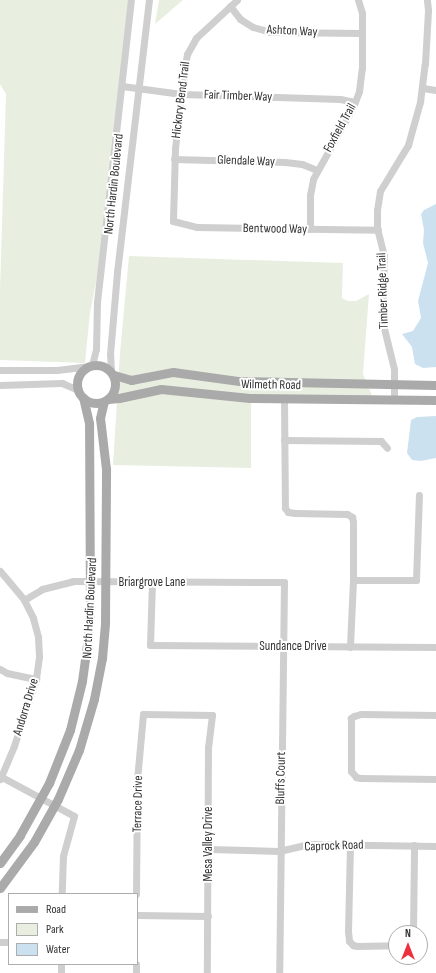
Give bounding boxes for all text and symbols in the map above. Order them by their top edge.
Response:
street label: Ashton Way [266,22,318,40]
street label: Hickory Bend Trail [169,61,193,139]
street label: Fair Timber Way [204,87,272,105]
street label: Foxfield Trail [320,101,360,155]
street label: North Hardin Boulevard [101,133,127,235]
street label: Glendale Way [217,152,275,170]
street label: Bentwood Way [243,221,307,237]
street label: Timber Ridge Trail [374,253,392,329]
street label: Wilmeth Road [241,377,301,393]
street label: North Hardin Boulevard [80,557,100,659]
street label: Briargrove Lane [118,574,186,590]
street label: Sundance Drive [259,638,327,654]
street label: Andorra Drive [10,676,42,738]
street label: Bluffs Court [273,752,289,804]
street label: Terrace Drive [130,775,146,833]
street label: Mesa Valley Drive [200,807,216,881]
street label: Caprock Road [304,837,364,855]
legend [8,893,138,965]
text: Road [46,902,66,917]
text: Park [46,922,64,937]
north arrow [388,925,428,965]
text: N [405,927,411,940]
text: Water [46,942,70,957]

